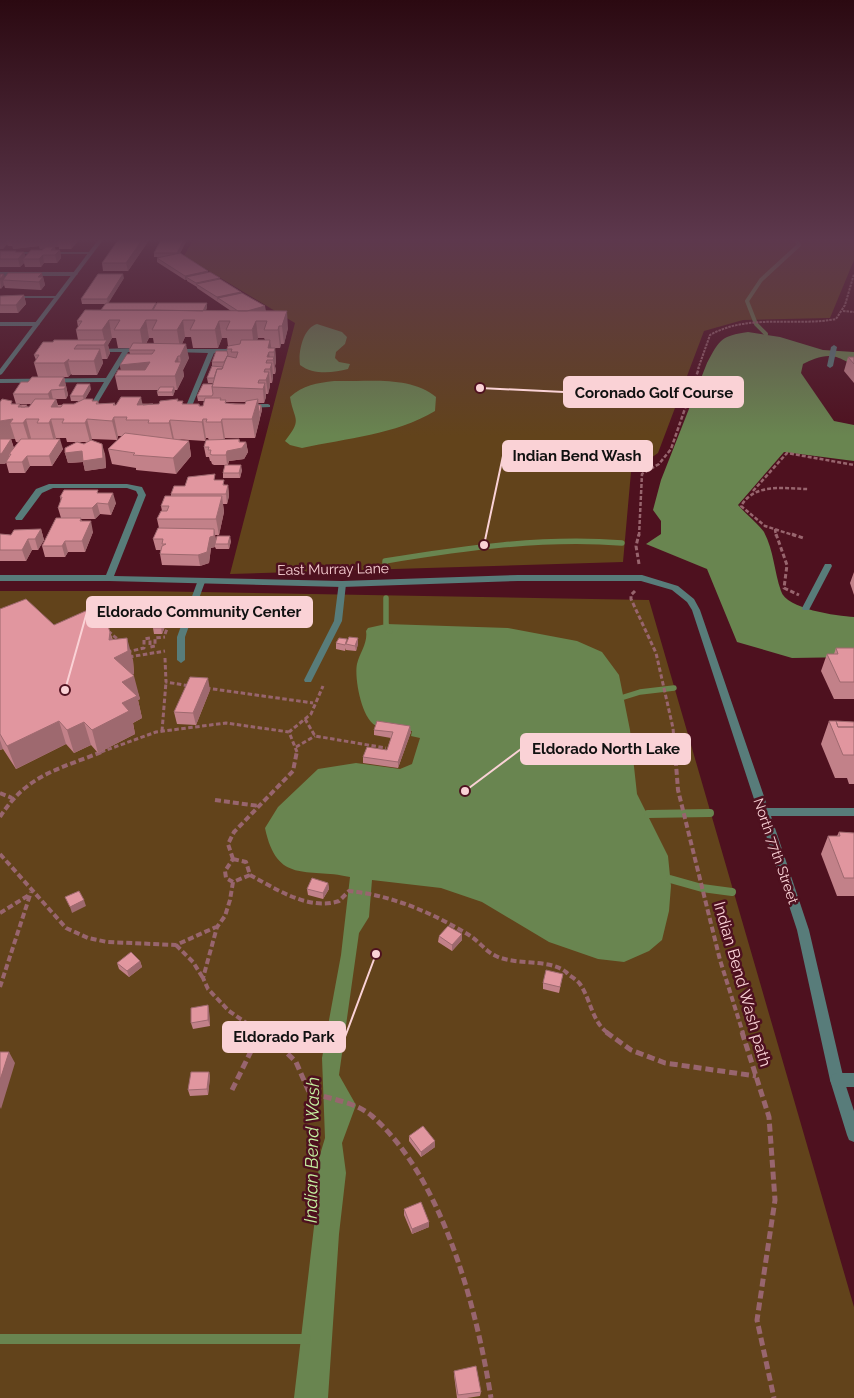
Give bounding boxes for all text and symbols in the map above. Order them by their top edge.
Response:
callout: Coronado Golf Course [564,377,743,407]
text: Coronado Golf Course [575,384,733,402]
callout: Indian Bend Wash [503,441,652,471]
text: Indian Bend Wash [512,447,642,465]
street label: East Murray Lane [277,560,389,578]
callout: Eldorado Community Center [87,597,312,627]
text: Eldorado Community Center [97,603,301,621]
callout: Eldorado North Lake [521,734,690,764]
text: Eldorado North Lake [532,740,680,758]
street label: North 77th Street [750,796,802,906]
street label: Indian Bend Wash path [710,899,775,1069]
callout: Eldorado Park [223,1022,345,1052]
text: Eldorado Park [233,1028,335,1046]
water label: Indian Bend Wash [300,1077,323,1223]

